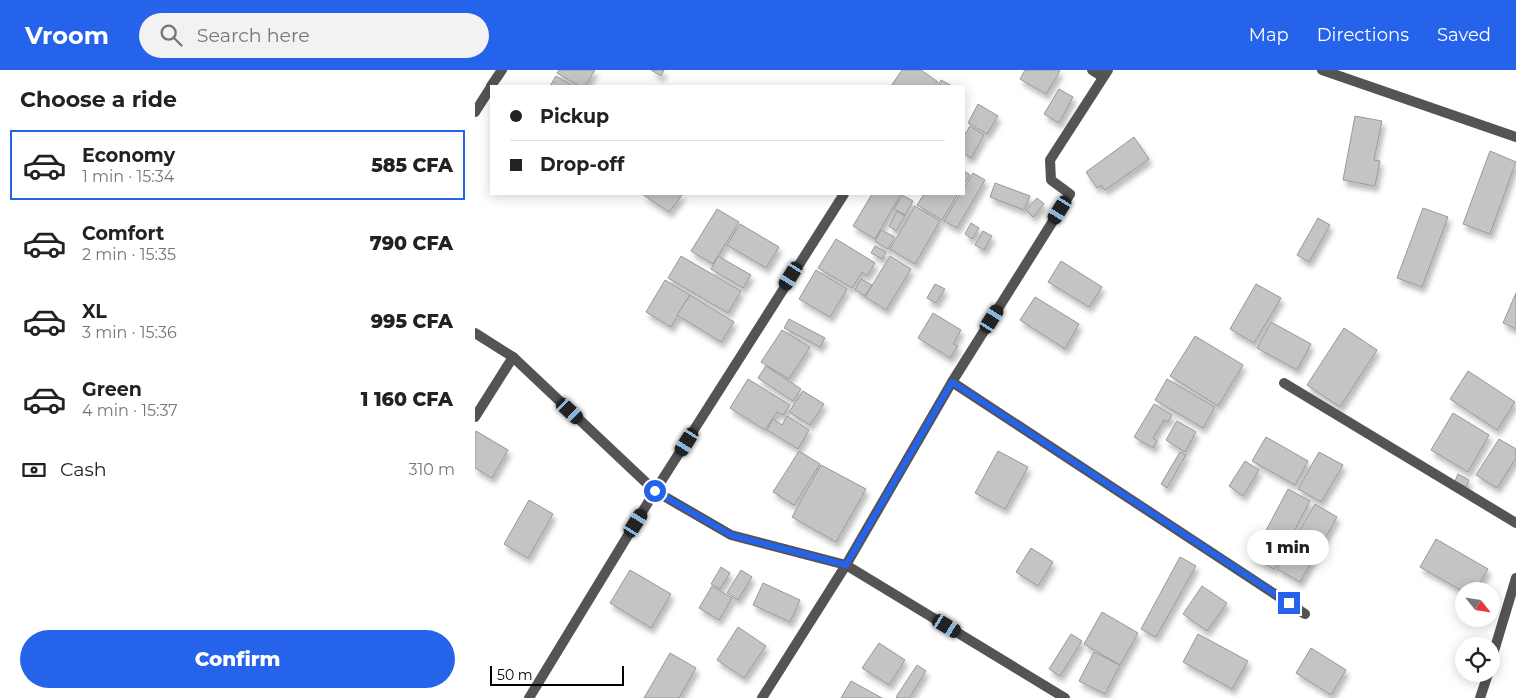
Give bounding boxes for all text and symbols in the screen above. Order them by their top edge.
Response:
search box [139,13,489,58]
text: Vroom [25,21,109,50]
icon: search [157,21,185,49]
text: Search here [197,24,310,47]
text: Map [1249,24,1289,46]
text: Directions [1317,24,1409,46]
text: Saved [1437,24,1491,46]
text: Choose a ride [20,86,177,113]
text: Pickup [540,105,609,128]
icon: car [22,143,67,188]
text: Economy [82,144,175,167]
text: Drop-off [540,153,624,176]
text: 585 CFA [371,154,453,177]
text: 1 min · 15:34 [82,167,174,186]
car [1045,193,1074,227]
icon: car [22,221,67,266]
text: Comfort [82,222,164,245]
text: 790 CFA [370,232,453,255]
text: 2 min · 15:35 [82,245,176,264]
car [776,259,805,293]
icon: car [22,299,67,344]
text: XL [82,300,107,323]
car [977,302,1006,336]
text: 995 CFA [371,310,453,333]
text: 3 min · 15:36 [82,323,177,342]
icon: car [22,377,67,422]
text: Green [82,378,142,401]
text: 1 160 CFA [361,388,453,411]
car [553,395,586,427]
text: 4 min · 15:37 [82,401,178,420]
car [672,425,701,459]
icon: cash [20,456,48,484]
text: Cash [60,458,107,481]
text: 310 m [408,460,455,479]
route start [644,480,666,502]
car [621,506,650,540]
callout: 1 min [1248,530,1330,566]
text: 1 min [1266,538,1310,557]
north arrow [1455,582,1500,628]
map controls [1455,582,1500,682]
route end [1278,592,1300,614]
car [930,612,963,640]
button: Confirm [20,630,455,688]
button: locate [1455,637,1500,682]
scale bar [490,663,624,686]
text: 50 m [497,666,533,684]

